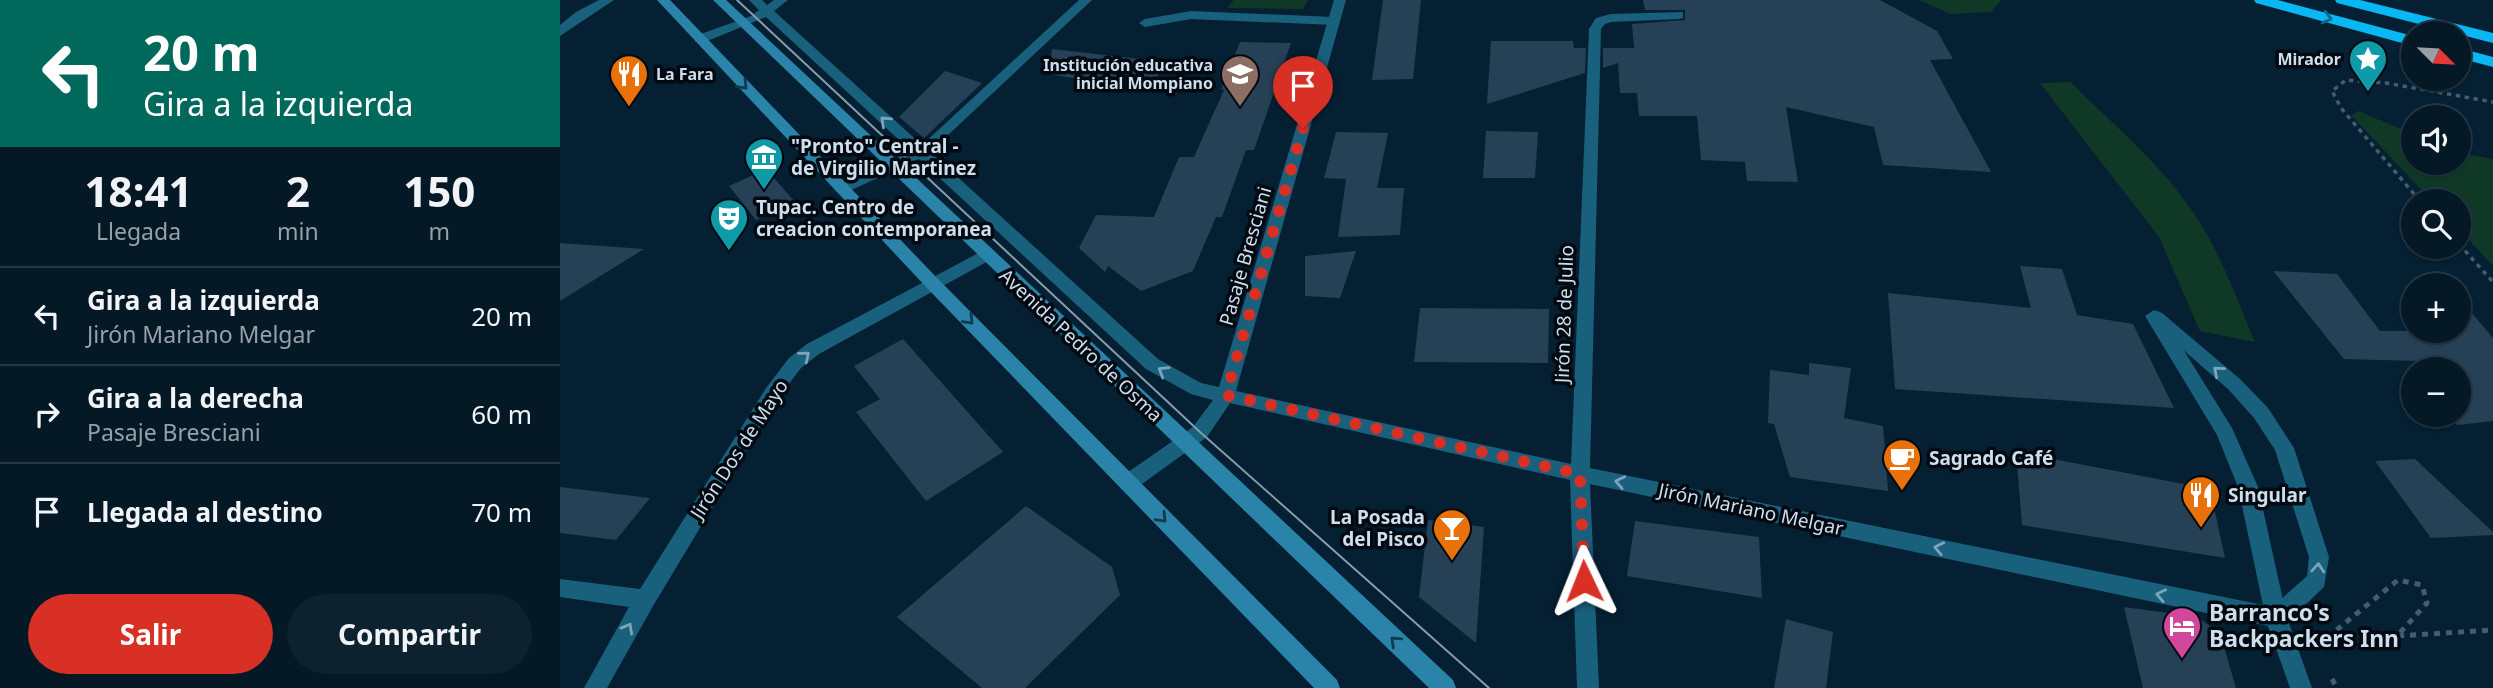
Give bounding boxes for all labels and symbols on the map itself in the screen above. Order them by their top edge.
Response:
one-way arrow [2321,10,2333,24]
north arrow [2401,21,2471,91]
place icon: Mirador [2347,38,2389,93]
place label: Mirador [2277,48,2341,70]
restaurant icon: La Fara [608,53,650,108]
school or university icon: Institución educativa inicial Mompiano [1219,53,1261,108]
place label: Institución educativa inicial Mompiano [1043,54,1213,94]
pin [1273,56,1333,128]
place label: La Fara [656,63,713,85]
one-way arrow [735,77,748,90]
one-way arrow [880,116,893,129]
place label: "Pronto" Central - de Virgilio Martinez [791,133,976,181]
museum icon: "Pronto" Central - de Virgilio Martinez [743,136,785,191]
street label: Pasaje Bresciani [1213,183,1277,329]
place label: Tupac. Centro de creacion contemporanea [756,194,992,242]
theatre icon: Tupac. Centro de creacion contemporanea [708,197,750,252]
street label: Jirón 28 de Julio [1549,245,1579,385]
street label: Avenida Pedro de Osma [994,263,1168,427]
one-way arrow [960,312,973,325]
one-way arrow [796,352,809,364]
one-way arrow [1158,367,1171,380]
one-way arrow [2213,367,2226,379]
street label: Jirón Dos de Mayo [683,374,794,526]
cafe icon: Sagrado Café [1881,437,1923,492]
place label: Sagrado Café [1929,445,2053,471]
restaurant icon: Singular [2180,474,2222,529]
one-way arrow [1614,476,1626,491]
street label: Jirón Mariano Melgar [1654,476,1846,541]
place label: Singular [2228,482,2307,508]
place label: La Posada del Pisco [1330,504,1425,552]
bar icon: La Posada del Pisco [1431,507,1473,562]
one-way arrow [1153,509,1166,522]
one-way arrow [1933,542,1945,557]
position arrow [1547,544,1621,618]
one-way arrow [2310,562,2325,573]
one-way arrow [2155,588,2167,603]
place label: Barranco's Backpackers Inn [2209,596,2399,654]
hotel icon: Barranco's Backpackers Inn [2161,605,2203,660]
one-way arrow [620,623,633,636]
one-way arrow [1390,637,1403,650]

